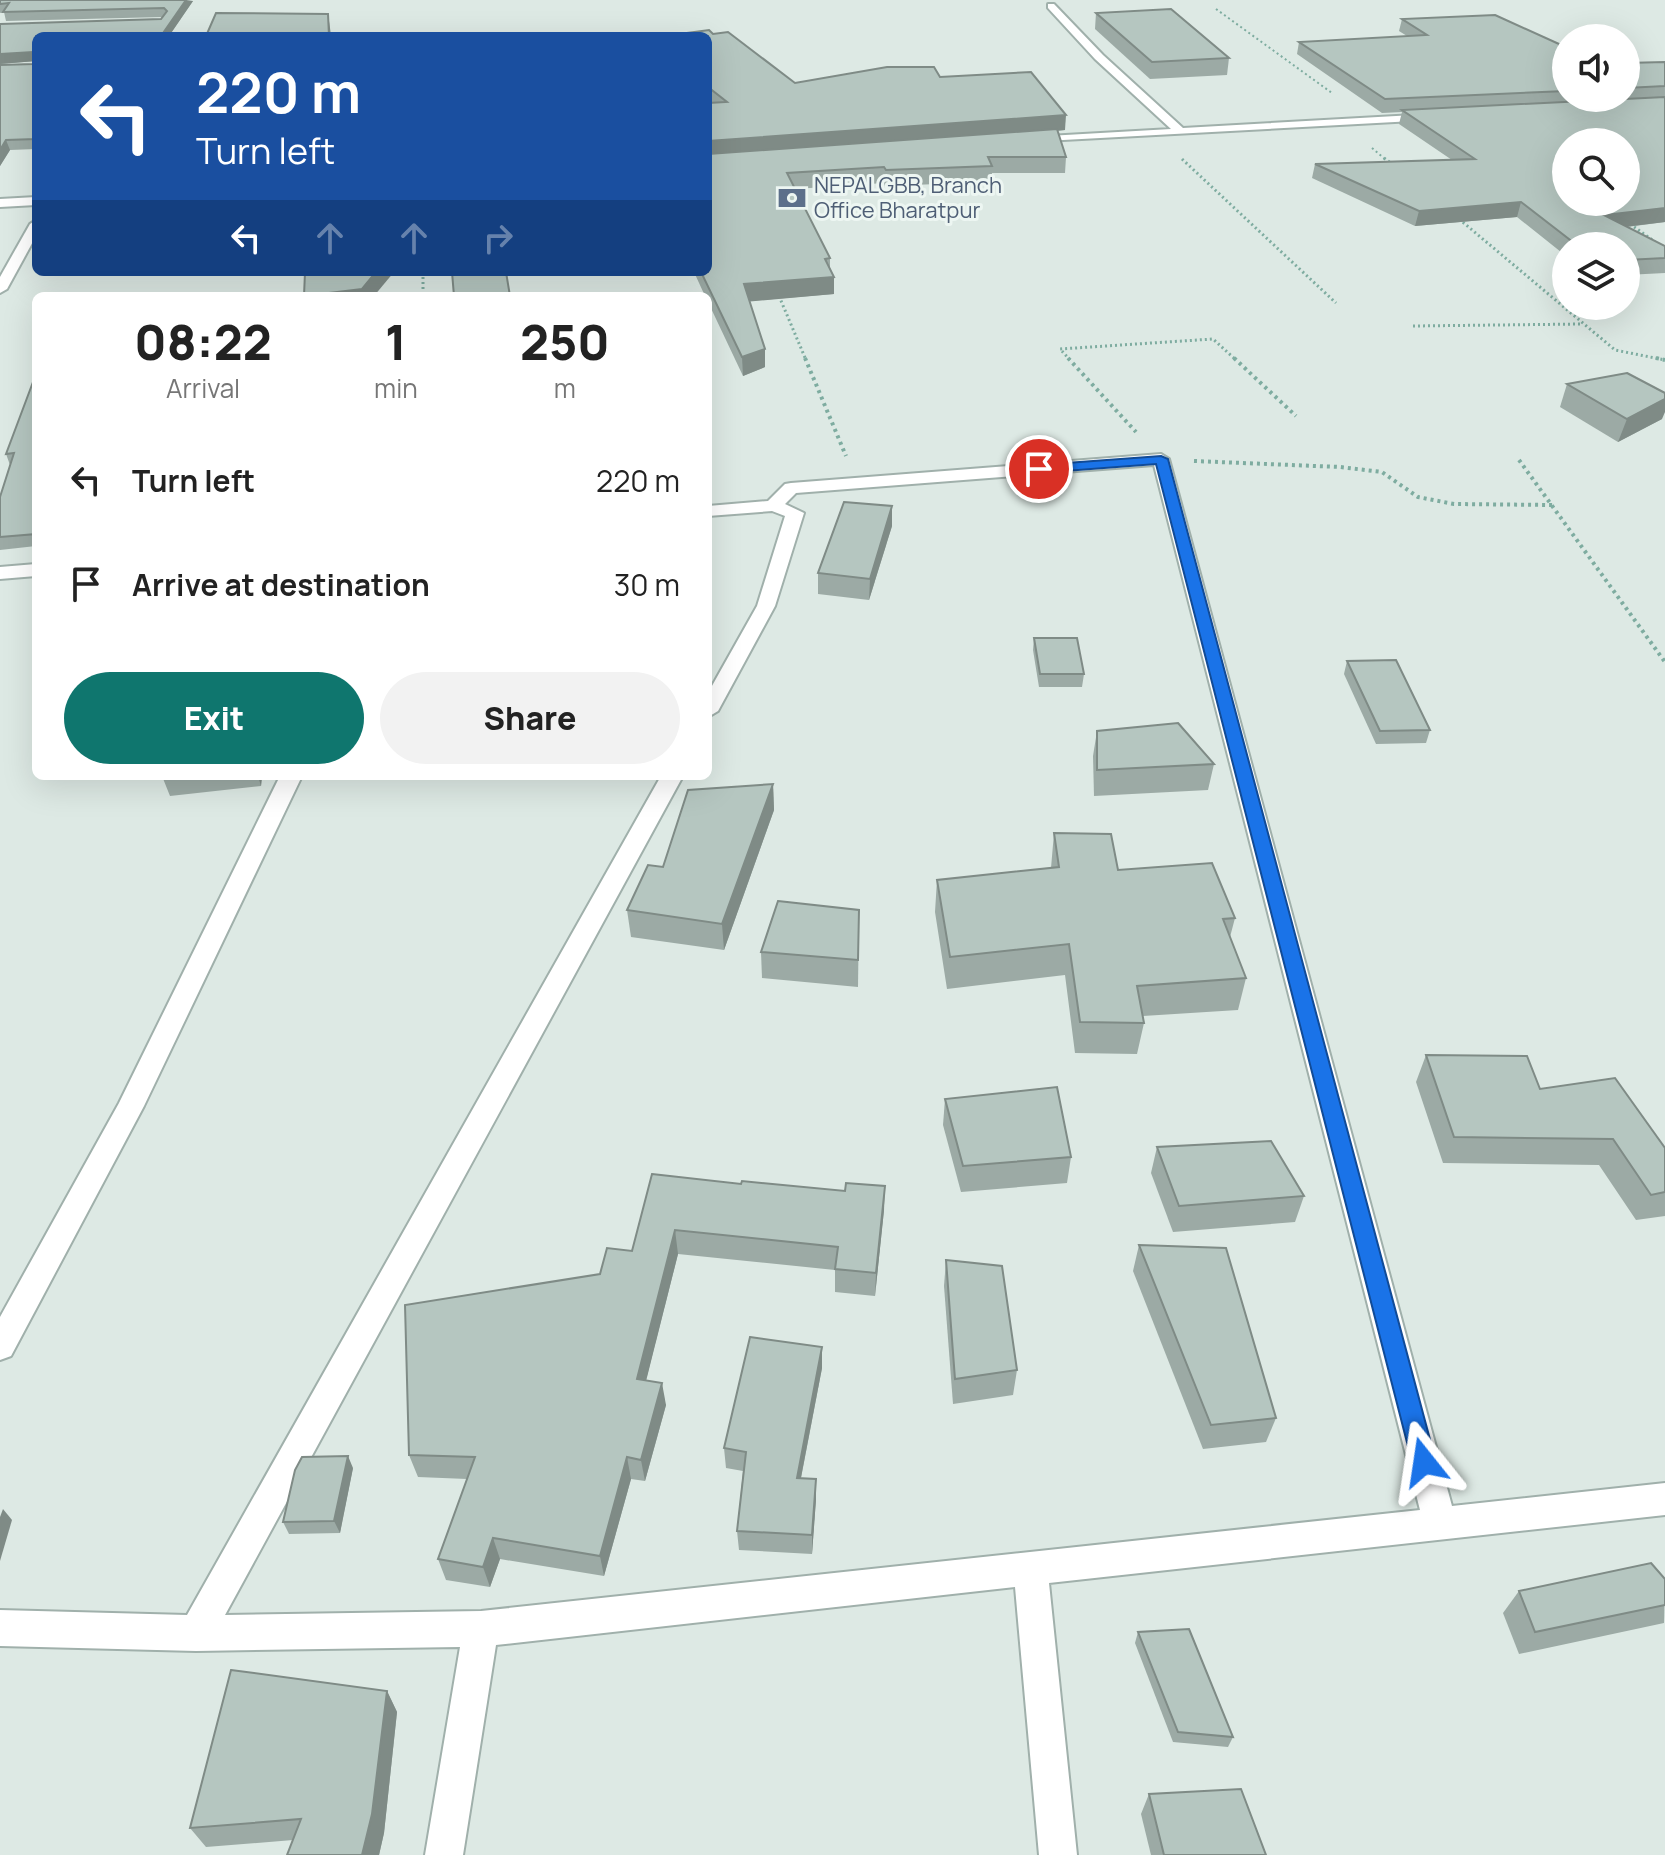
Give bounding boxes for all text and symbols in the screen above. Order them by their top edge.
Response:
map controls [1552,24,1640,320]
button: sound [1552,24,1640,112]
text: 220 m [196,53,361,130]
icon: left [64,64,168,168]
text: Turn left [196,126,335,175]
button: search [1552,128,1640,216]
place label: NEPALGBB, Branch Office Bharatpur [814,170,1002,225]
bank icon: NEPALGBB, Branch Office Bharatpur [777,183,807,213]
icon: left [224,216,268,260]
icon: ahead [308,216,352,260]
icon: ahead [392,216,436,260]
icon: right [476,216,520,260]
button: layers [1552,232,1640,320]
text: 08:22 [134,309,272,374]
text: 1 [385,309,407,374]
text: 250 [520,309,610,374]
text: Arrival [166,370,240,406]
text: min [374,370,418,406]
text: m [554,370,576,406]
pin [1005,435,1073,503]
icon: arrive [1017,447,1061,491]
icon: left [64,458,108,502]
text: Turn left [132,460,255,501]
text: 220 m [596,460,680,501]
icon: arrive [64,562,108,606]
text: Arrive at destination [132,564,430,605]
text: 30 m [614,564,680,605]
button: Exit [64,672,364,764]
button: Share [380,672,680,764]
position arrow [1382,1420,1466,1504]

